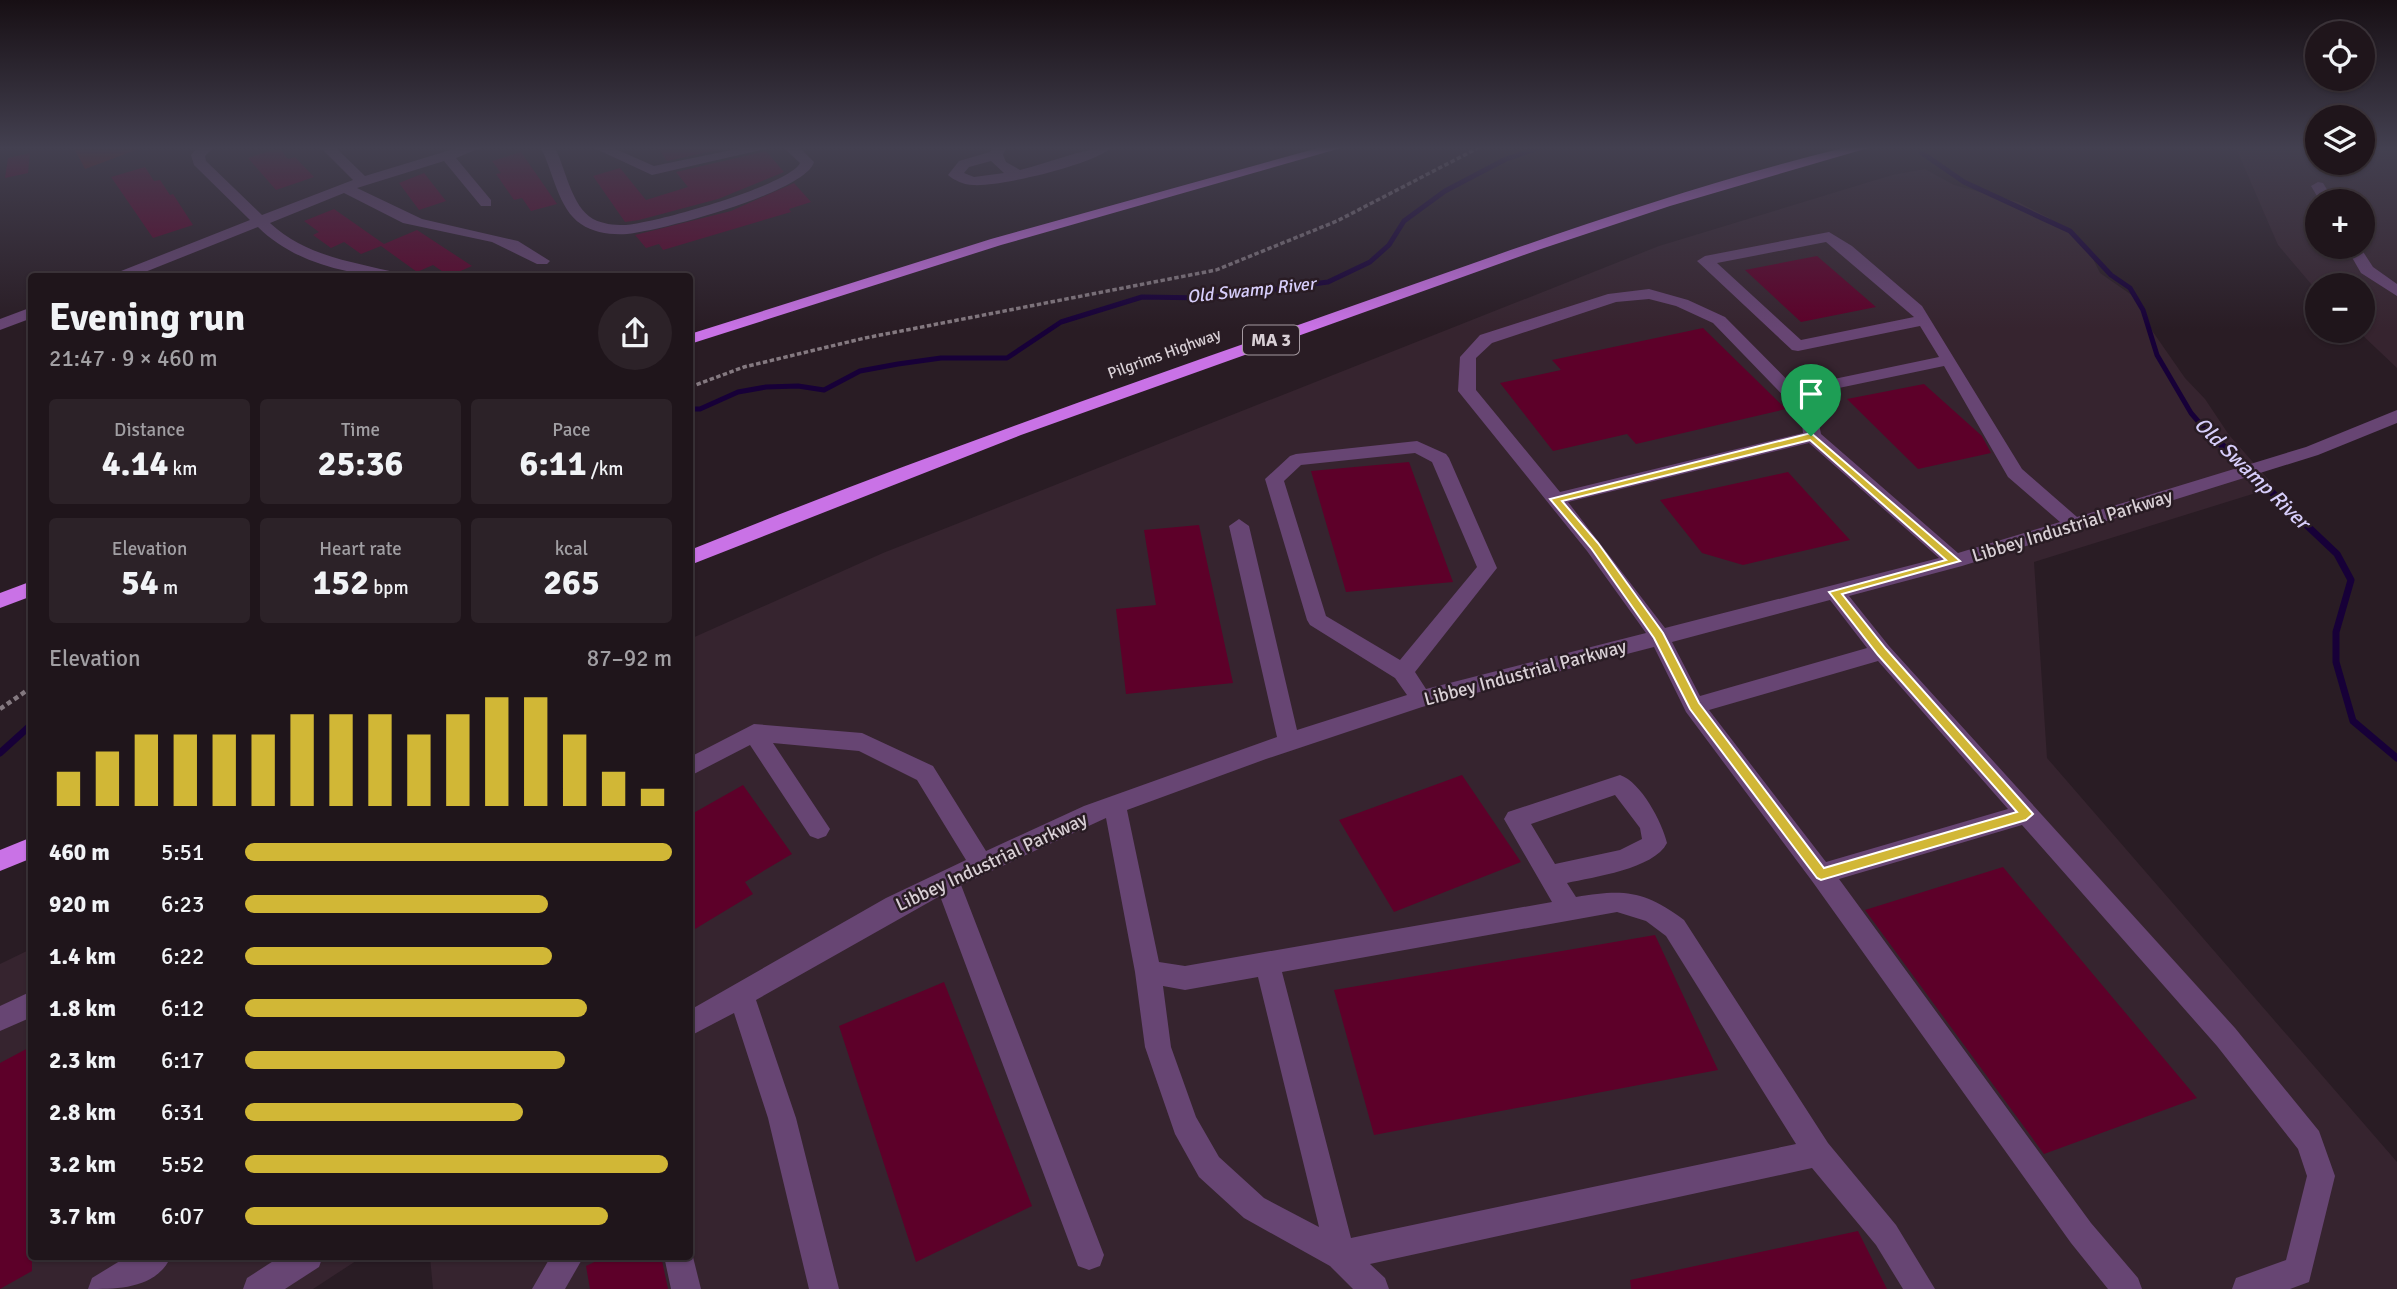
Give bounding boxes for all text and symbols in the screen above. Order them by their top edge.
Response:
map controls [2305,21,2375,343]
button: locate [2305,21,2375,91]
button: layers [2305,105,2375,175]
button: + [2305,189,2375,259]
water label: Old Swamp River [1186,272,1319,308]
button: − [2305,273,2375,343]
text: Evening run [49,294,245,341]
button: share [598,296,672,370]
street label: Pilgrims Highway [1105,324,1224,384]
road number: MA 3 [1243,326,1299,354]
text: 21:47 · 9 × 460 m [49,344,218,373]
pin [1781,364,1841,436]
icon: arrive [1792,375,1830,413]
water label: Old Swamp River [2189,411,2318,537]
text: Distance [114,418,185,442]
text: Time [341,418,380,442]
text: Pace [552,418,591,442]
text: 4.14 [102,442,168,485]
text: 25:36 [318,442,403,485]
text: 6:11 [520,442,587,485]
text: km [168,457,197,481]
text: /km [587,457,623,481]
street label: Libbey Industrial Parkway [1969,484,2176,568]
text: Elevation [112,537,187,561]
text: Heart rate [319,537,402,561]
text: kcal [555,537,588,561]
text: 54 [121,561,159,604]
text: 152 [312,561,369,604]
text: 265 [543,561,600,604]
text: m [159,576,178,600]
text: bpm [369,576,409,600]
street label: Libbey Industrial Parkway [1421,634,1629,712]
text: Elevation [49,644,141,673]
text: 87–92 m [587,644,672,673]
street label: Libbey Industrial Parkway [892,807,1091,917]
text: 460 m [49,838,110,867]
text: 5:51 [161,838,204,867]
text: 920 m [49,890,110,919]
text: 6:23 [161,890,204,919]
text: 1.4 km [49,942,116,971]
text: 6:22 [161,942,204,971]
text: 1.8 km [49,994,116,1023]
text: 6:12 [161,994,204,1023]
text: 2.3 km [49,1046,116,1075]
text: 6:17 [161,1046,204,1075]
text: 2.8 km [49,1098,116,1127]
text: 6:31 [161,1098,204,1127]
text: 3.2 km [49,1150,116,1179]
text: 5:52 [161,1150,204,1179]
text: 3.7 km [49,1202,116,1231]
text: 6:07 [161,1202,204,1231]

